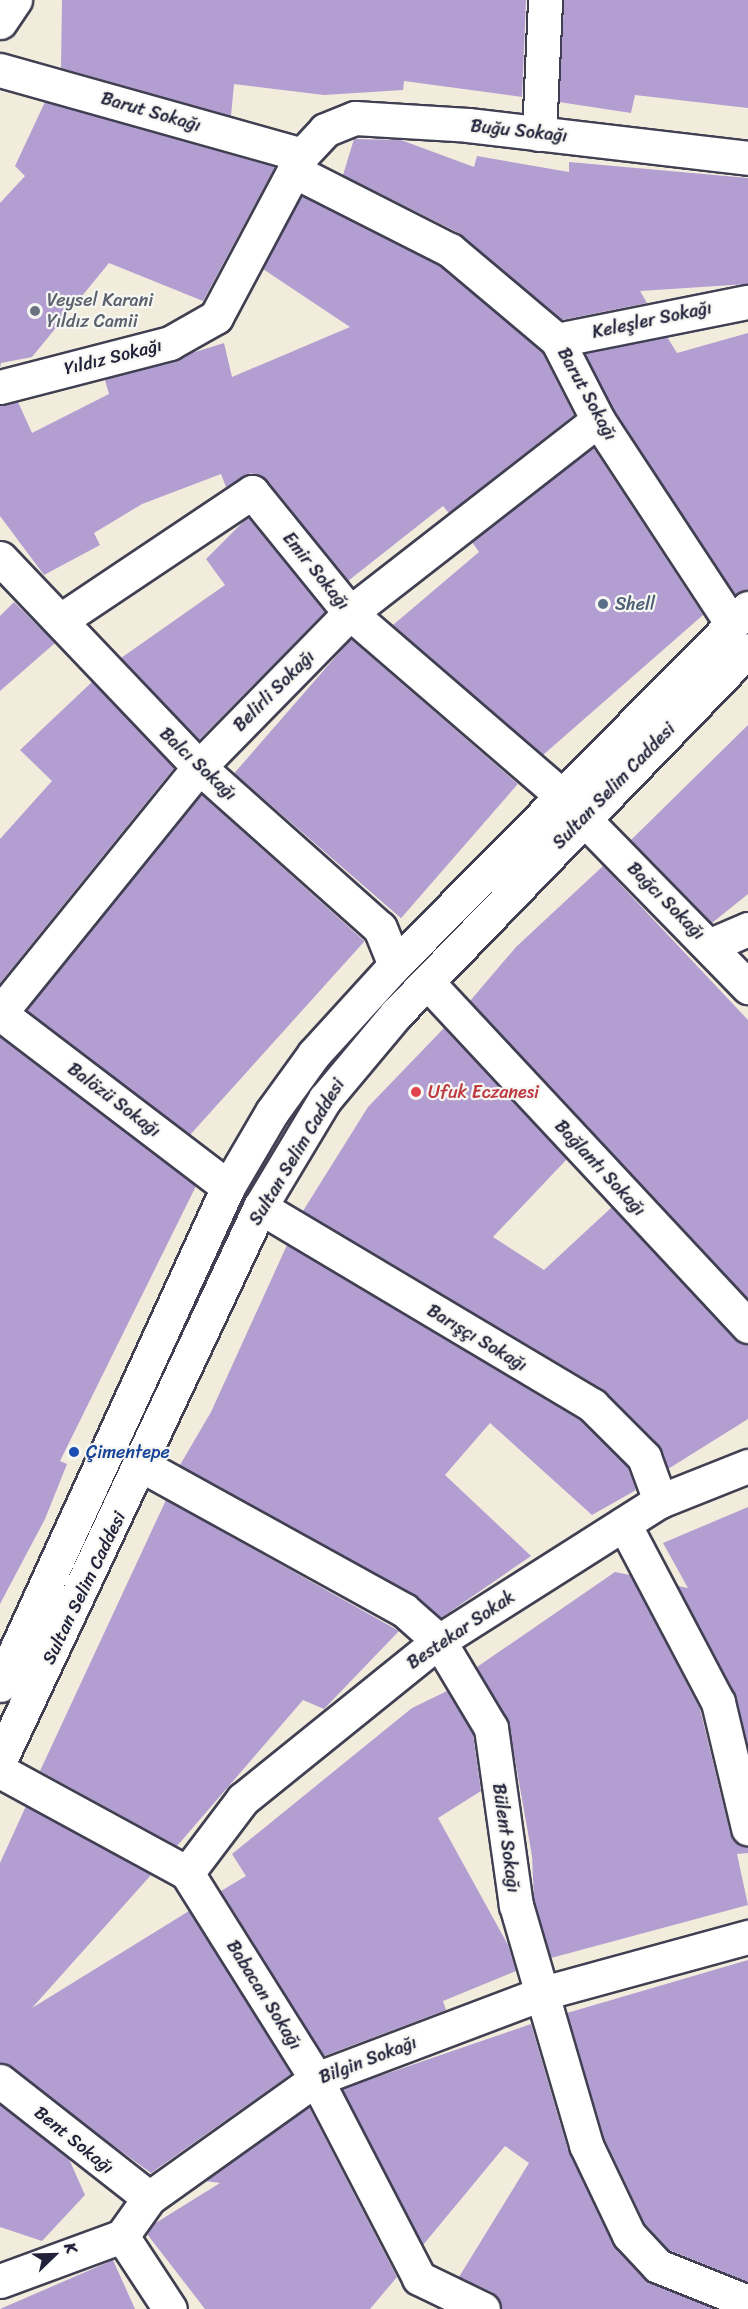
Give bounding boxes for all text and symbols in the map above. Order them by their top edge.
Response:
street label: Barut Sokağı [98,87,204,137]
street label: Buğu Sokağı [469,115,569,147]
place label: Veysel Karani Yıldız Camii [47,290,153,332]
street label: Keleşler Sokağı [590,297,714,343]
marker: Veysel Karani Yıldız Camii [28,304,42,318]
street label: Yıldız Sokağı [62,334,164,380]
street label: Barut Sokağı [553,344,621,444]
street label: Emir Sokağı [278,528,354,614]
place label: Shell [615,593,655,615]
marker: Shell [596,597,610,611]
street label: Belirli Sokağı [229,646,319,736]
street label: Sultan Selim Caddesi [548,718,680,854]
street label: Balcı Sokağı [155,723,241,805]
street label: Bağcı Sokağı [623,858,709,944]
street label: Balözü Sokağı [63,1058,165,1142]
street label: Sultan Selim Caddesi [245,1075,349,1229]
place label: Ufuk Eczanesi [428,1081,541,1103]
marker: Ufuk Eczanesi [409,1085,423,1099]
street label: Bağlantı Sokağı [550,1116,650,1220]
street label: Barışçı Sokağı [423,1300,531,1376]
place label: Çimentepe [86,1441,170,1463]
marker: Çimentepe [67,1445,81,1459]
street label: Sultan Selim Caddesi [38,1508,130,1668]
street label: Bestekar Sokak [403,1586,519,1674]
street label: Bülent Sokağı [488,1782,524,1894]
street label: Babacan Sokağı [222,1936,306,2054]
street label: Bilgin Sokağı [316,2031,420,2089]
street label: Bent Sokağı [30,2101,118,2179]
north arrow [24,2225,84,2285]
text: K [56,2238,86,2258]

